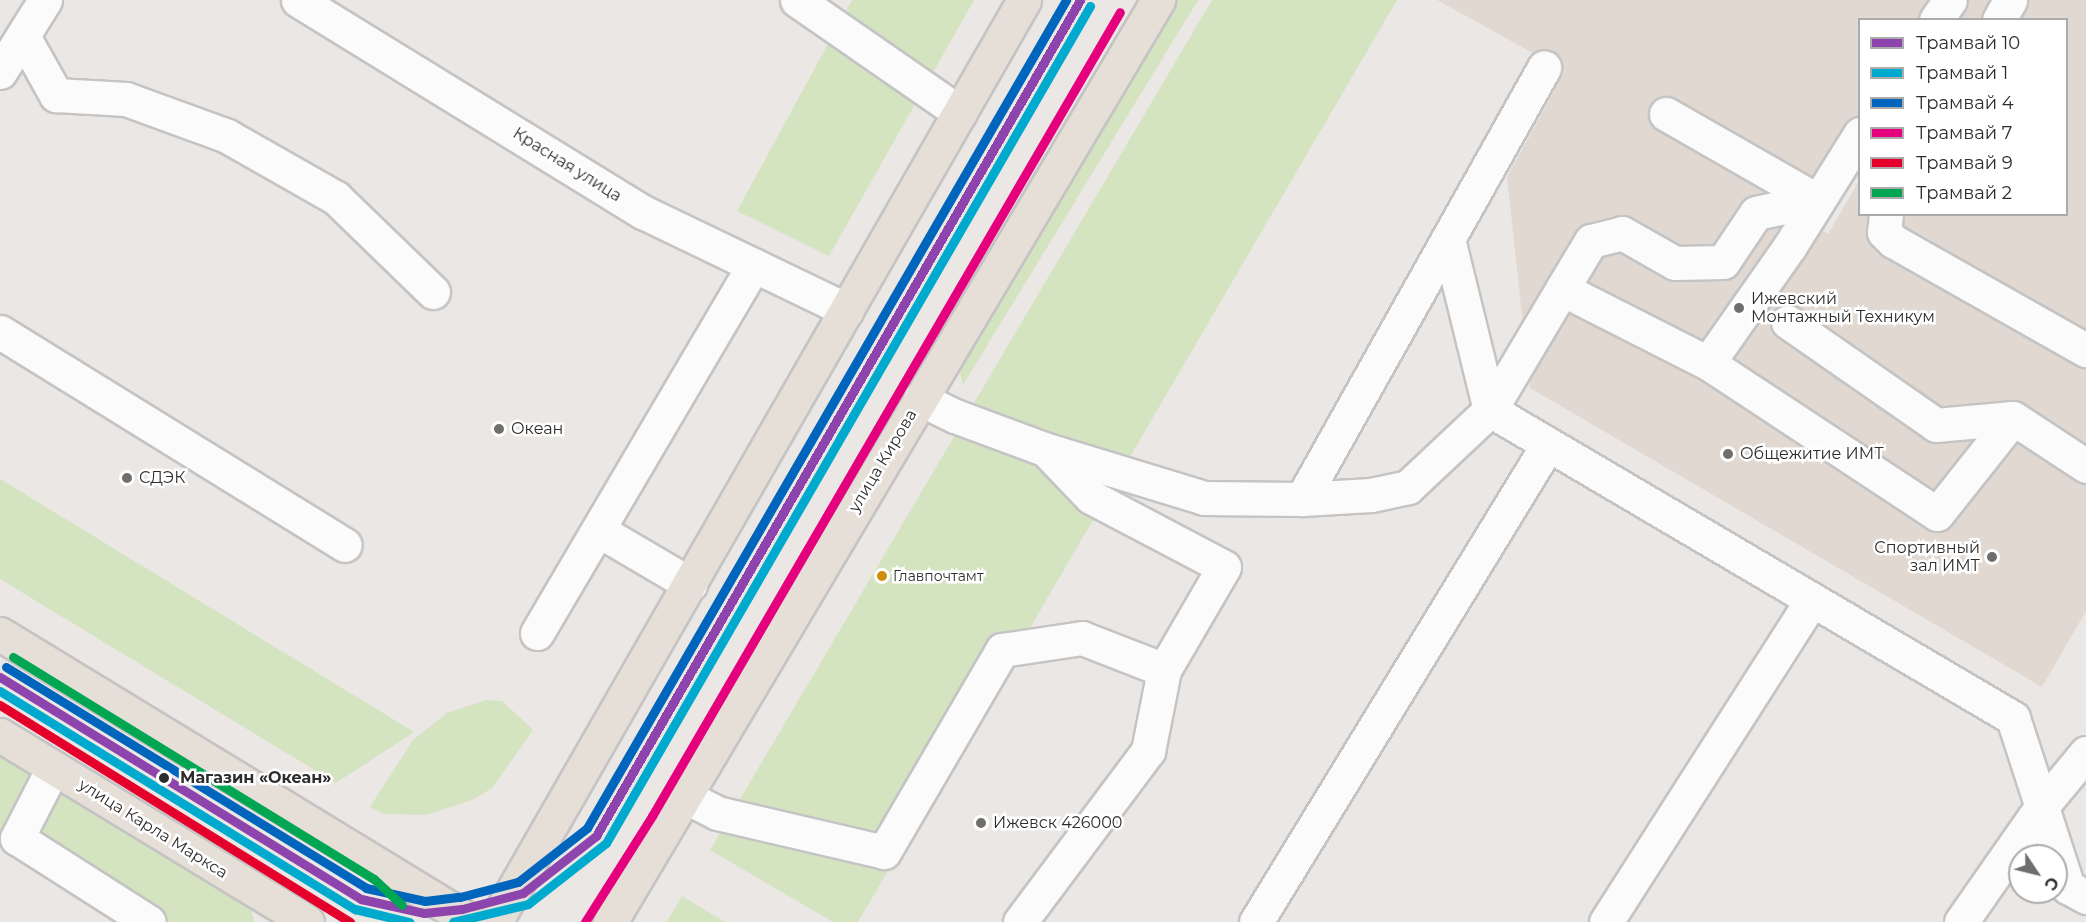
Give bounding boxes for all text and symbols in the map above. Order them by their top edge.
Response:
legend [1858,18,2068,216]
text: Трамвай 10 [1916,32,2020,54]
text: Трамвай 1 [1916,62,2008,84]
text: Трамвай 4 [1916,92,2014,114]
text: Трамвай 7 [1916,122,2012,144]
street label: Красная улица [509,124,625,206]
text: Трамвай 9 [1916,152,2013,174]
text: Трамвай 2 [1916,182,2012,204]
place label: Ижевский Монтажный Техникум [1751,289,1935,327]
marker: Ижевский Монтажный Техникум [1732,301,1746,315]
street label: улица Кирова [845,406,921,516]
place label: Океан [511,419,563,439]
marker: Океан [492,422,506,436]
place label: Общежитие ИМТ [1740,444,1884,464]
marker: Общежитие ИМТ [1721,447,1735,461]
place label: СДЭК [139,468,185,488]
marker: СДЭК [120,471,134,485]
place label: Спортивный зал ИМТ [1874,538,1980,576]
marker: Спортивный зал ИМТ [1985,550,1999,564]
place label: Главпочтамт [893,568,984,584]
marker: Главпочтамт [876,570,888,582]
marker: Магазин «Океан» [153,767,175,789]
place label: Магазин «Океан» [180,768,331,788]
street label: улица Карла Маркса [75,775,231,883]
place label: Ижевск 426000 [993,813,1122,833]
marker: Ижевск 426000 [974,816,988,830]
north arrow [2008,844,2068,904]
text: С [2040,873,2063,894]

